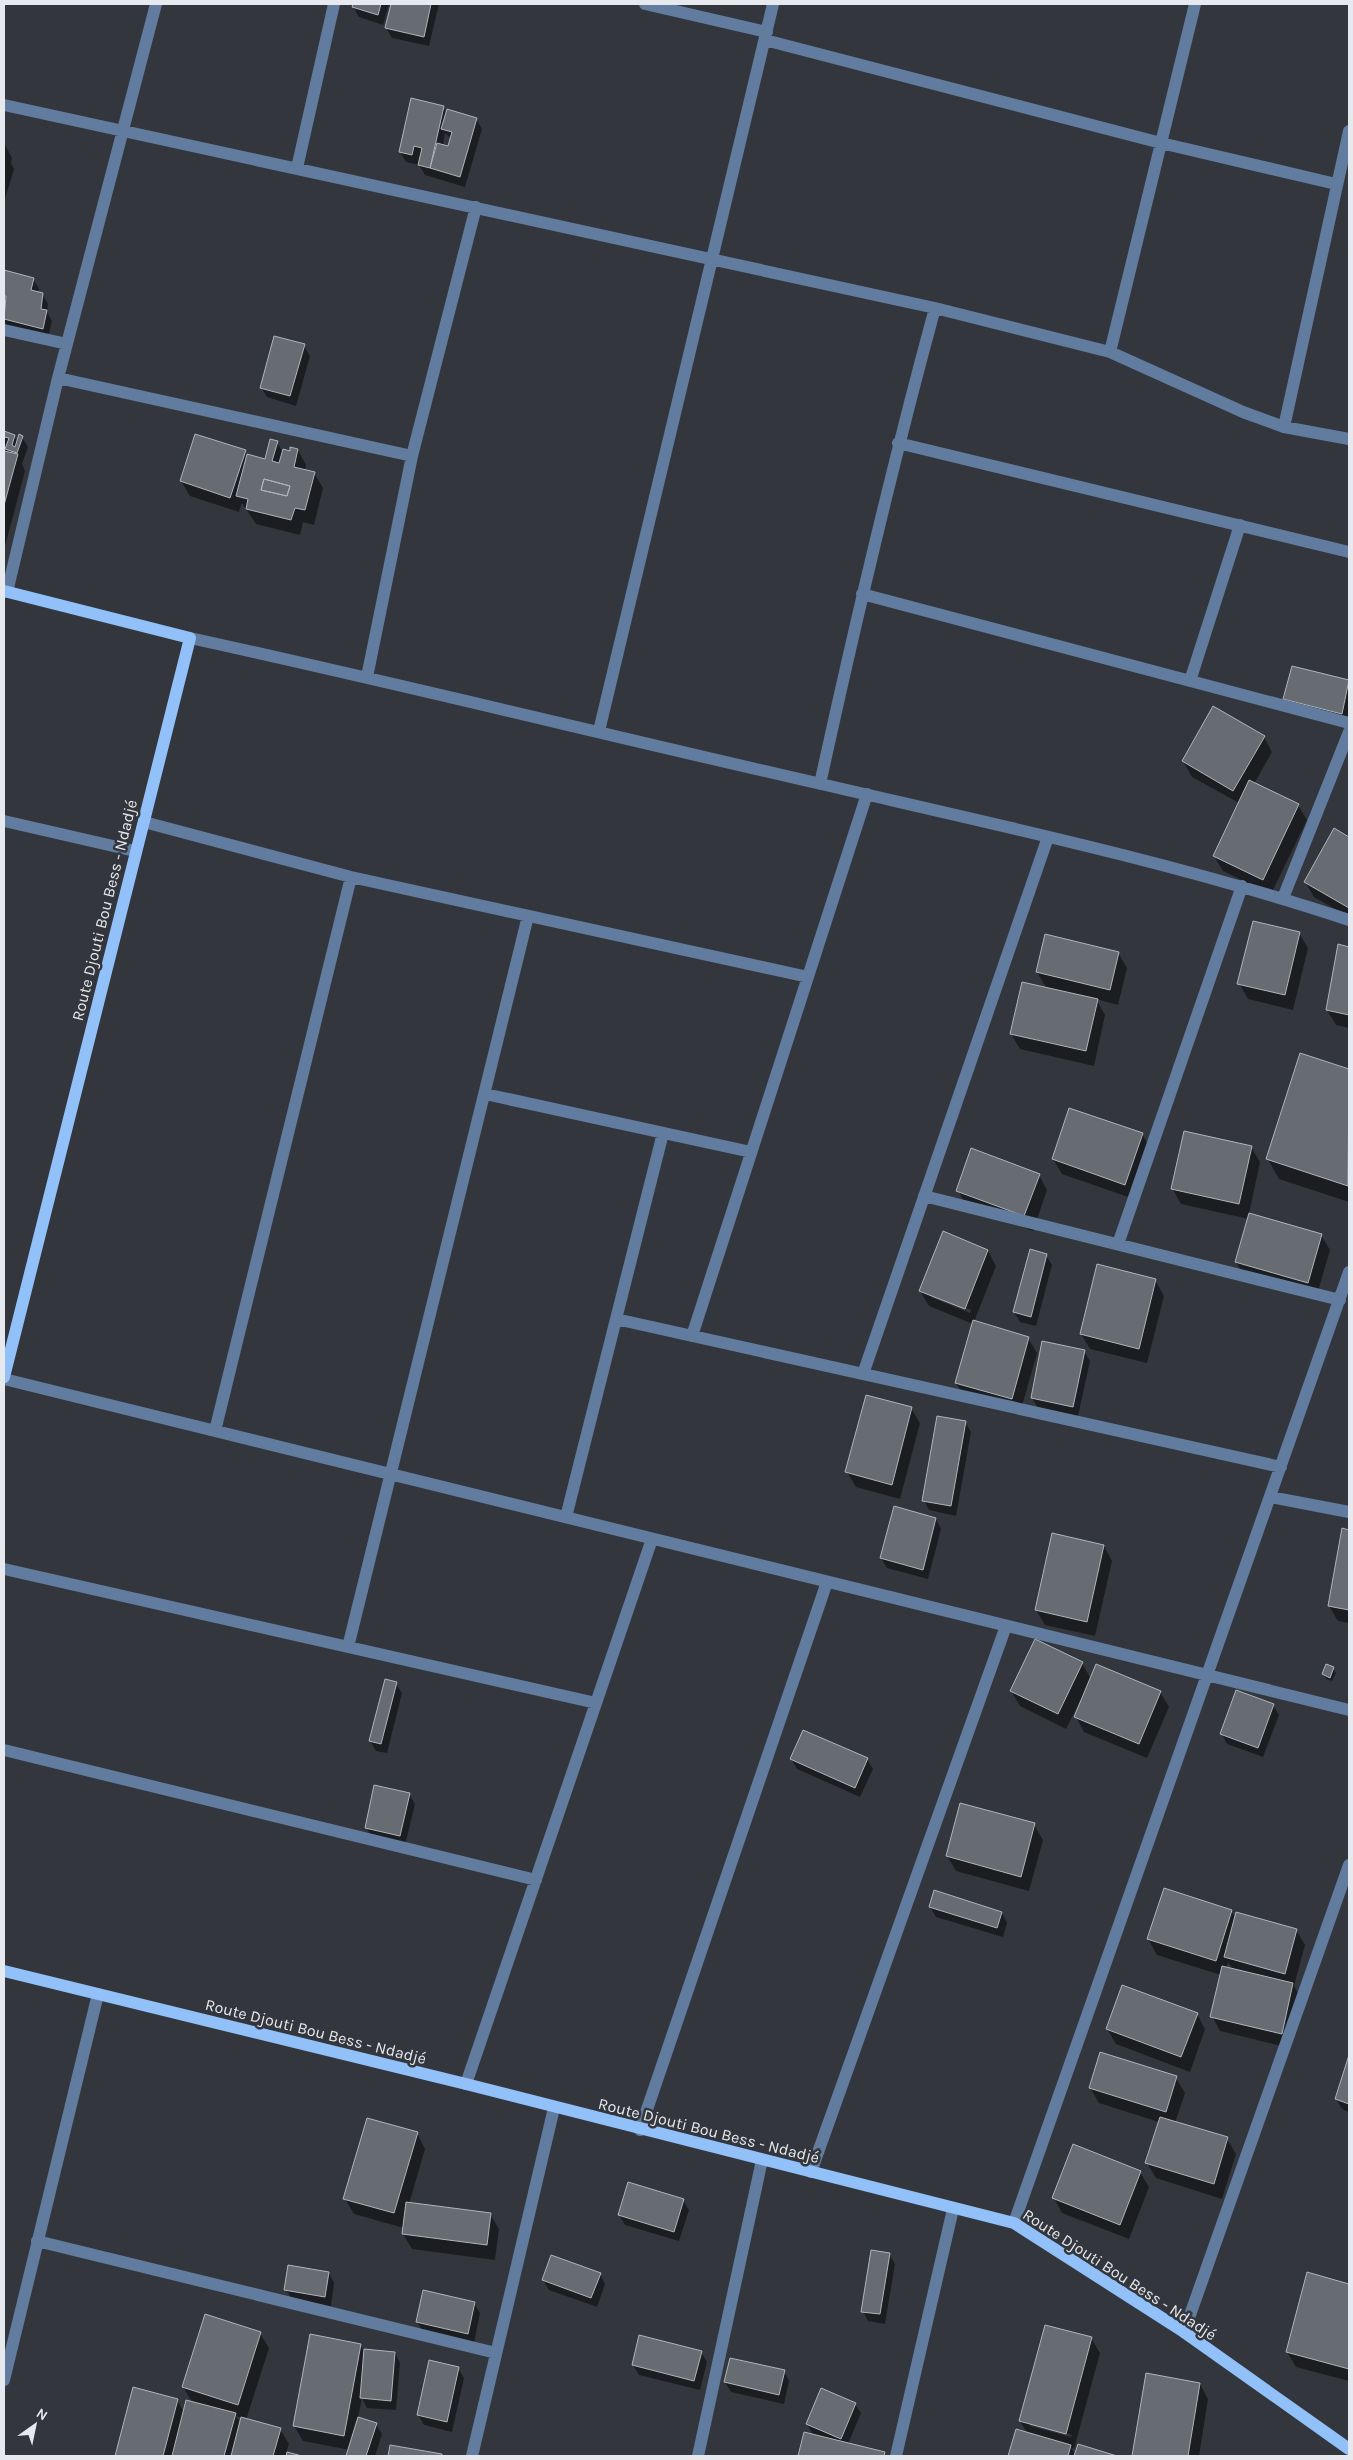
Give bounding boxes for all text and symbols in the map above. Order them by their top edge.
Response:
street label: Route Djouti Bou Bess - Ndadjé [68,798,141,1023]
street label: Route Djouti Bou Bess - Ndadjé [203,1995,428,2068]
street label: Route Djouti Bou Bess - Ndadjé [596,2094,821,2167]
street label: Route Djouti Bou Bess - Ndadjé [1019,2205,1220,2344]
north arrow [10,2400,60,2450]
text: N [33,2405,51,2424]

